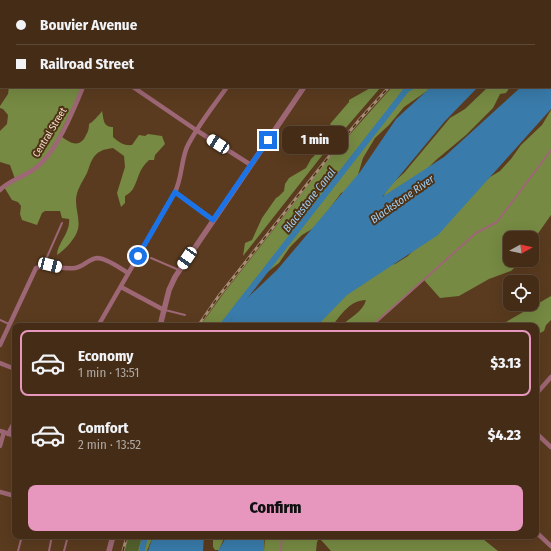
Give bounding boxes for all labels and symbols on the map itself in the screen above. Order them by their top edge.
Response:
street label: Central Street [30,105,70,160]
callout: 1 min [282,126,348,154]
route end [259,131,277,149]
car [205,132,231,156]
water label: Blackstone Canal [280,166,338,235]
water label: Blackstone River [368,172,438,226]
north arrow [503,231,539,267]
car [175,245,199,271]
route start [129,247,147,265]
car [37,256,63,274]

